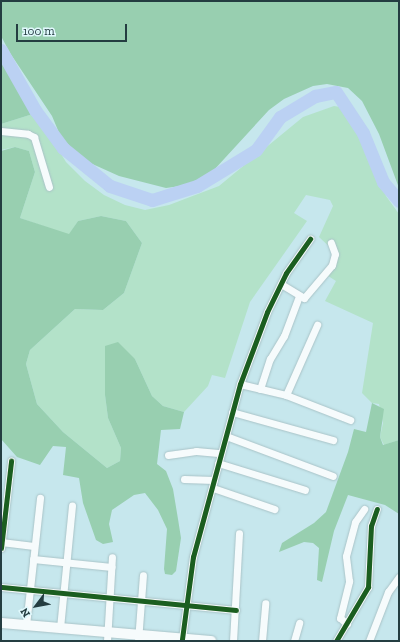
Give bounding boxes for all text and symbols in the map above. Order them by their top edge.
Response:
scale bar [18,16,129,42]
text: 100 m [23,24,55,38]
north arrow [16,586,56,626]
text: N [18,606,33,620]

